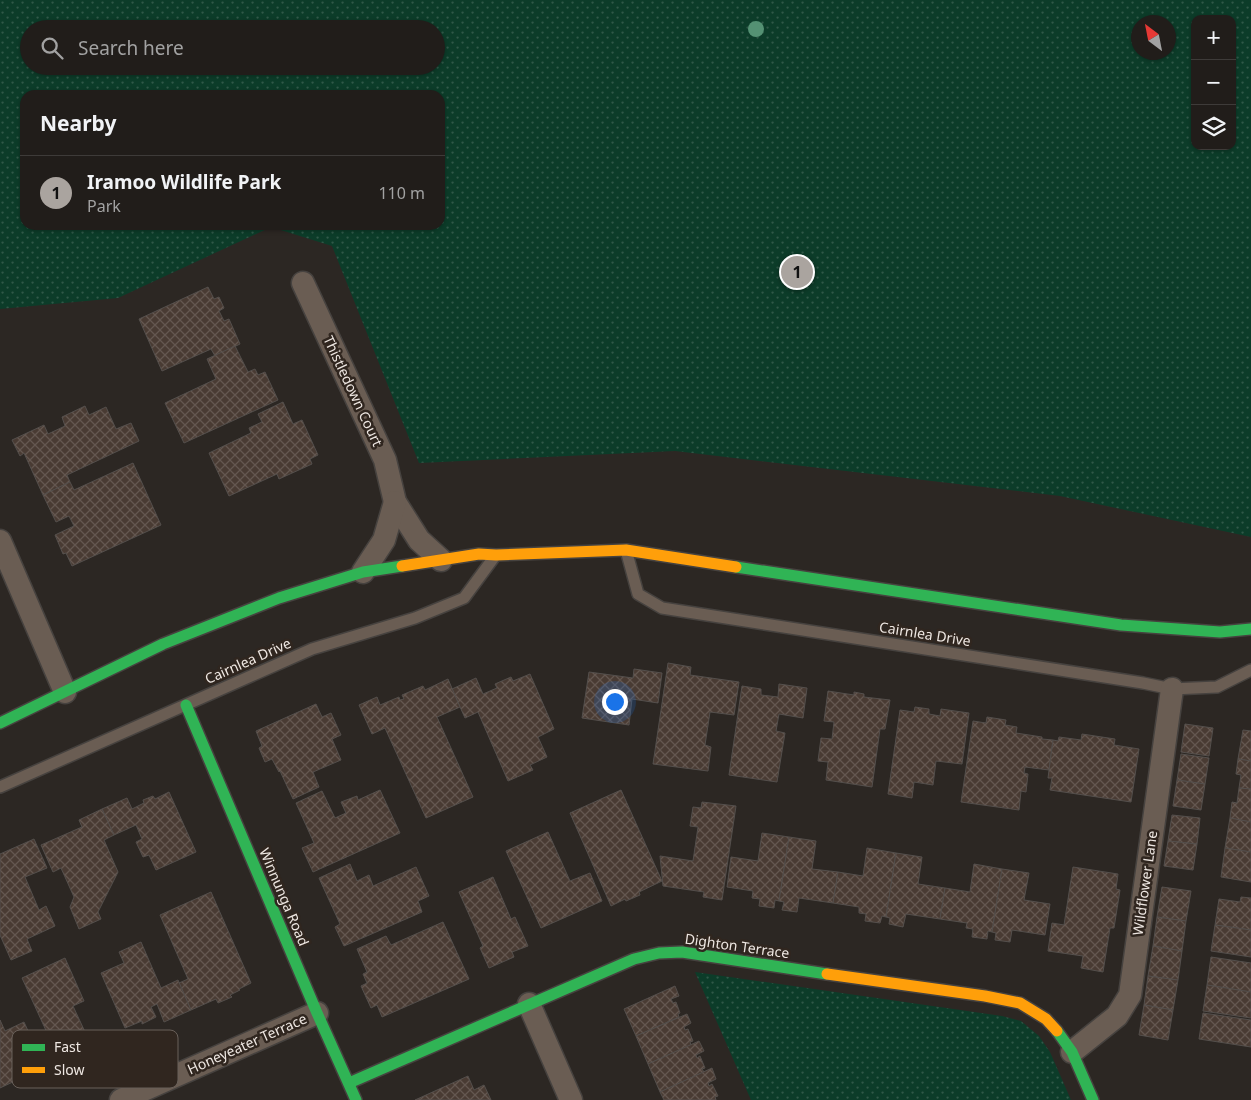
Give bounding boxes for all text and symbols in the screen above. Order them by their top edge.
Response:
north arrow [1131,15,1176,60]
map controls [1191,15,1236,150]
button: + [1191,15,1236,60]
search box [20,20,445,75]
icon: search [38,34,66,62]
text: Search here [78,35,184,61]
button: − [1191,60,1236,105]
button: layers [1191,105,1236,150]
text: Nearby [40,109,116,137]
text: Iramoo Wildlife Park [87,169,281,195]
text: 1 [51,182,61,204]
text: 110 m [378,182,425,204]
text: Park [87,195,121,217]
pin: 1 [781,253,813,291]
street label: Thistledown Court [319,332,387,449]
street label: Cairnlea Drive [878,617,972,650]
street label: Cairnlea Drive [202,633,294,688]
your location [602,689,628,715]
street label: Wildflower Lane [1128,829,1161,937]
street label: Winnunga Road [255,845,314,949]
street label: Dighton Terrace [684,929,791,962]
street label: Honeyeater Terrace [184,1009,310,1078]
legend [12,1030,178,1088]
text: Fast [54,1037,81,1056]
text: Slow [54,1060,85,1079]

